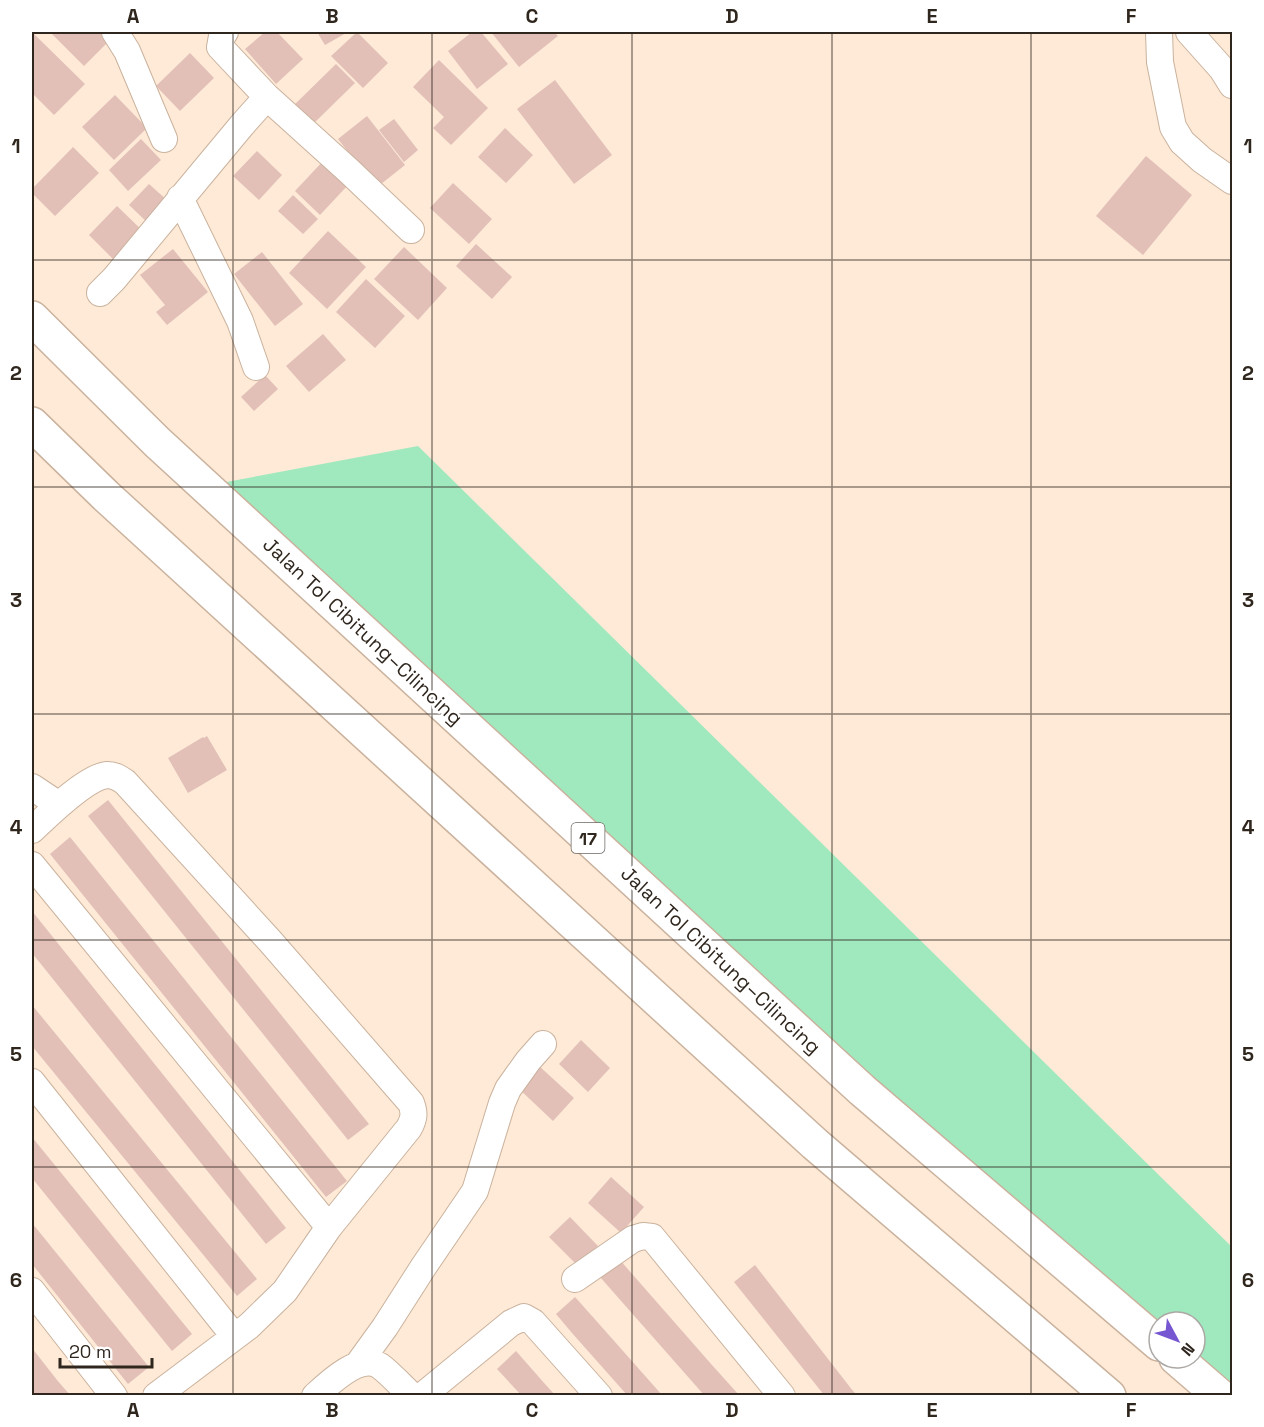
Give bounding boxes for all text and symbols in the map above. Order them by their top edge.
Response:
text: A [127,3,140,29]
text: B [325,3,339,29]
text: C [526,3,539,29]
text: D [725,3,739,29]
text: E [926,3,938,29]
text: F [1126,3,1137,29]
text: 1 [11,133,21,159]
text: 1 [1243,133,1253,159]
text: 2 [10,360,22,386]
text: 2 [1242,360,1254,386]
street label: Jalan Tol Cibitung–Cilincing [257,531,469,731]
text: 3 [10,587,22,613]
text: 3 [1242,587,1254,613]
text: 4 [10,814,23,840]
text: 4 [1242,814,1255,840]
road number: 17 [572,823,604,853]
street label: Jalan Tol Cibitung–Cilincing [615,860,827,1060]
text: 5 [10,1041,22,1067]
text: 5 [1242,1041,1254,1067]
text: 6 [10,1267,22,1293]
text: 6 [1242,1267,1254,1293]
north arrow [1147,1310,1207,1370]
scale bar [60,1331,152,1369]
text: N [1176,1339,1199,1360]
text: 20 m [69,1340,112,1363]
text: A [127,1397,140,1423]
text: B [325,1397,339,1423]
text: C [526,1397,539,1423]
text: D [725,1397,739,1423]
text: E [926,1397,938,1423]
text: F [1126,1397,1137,1423]

